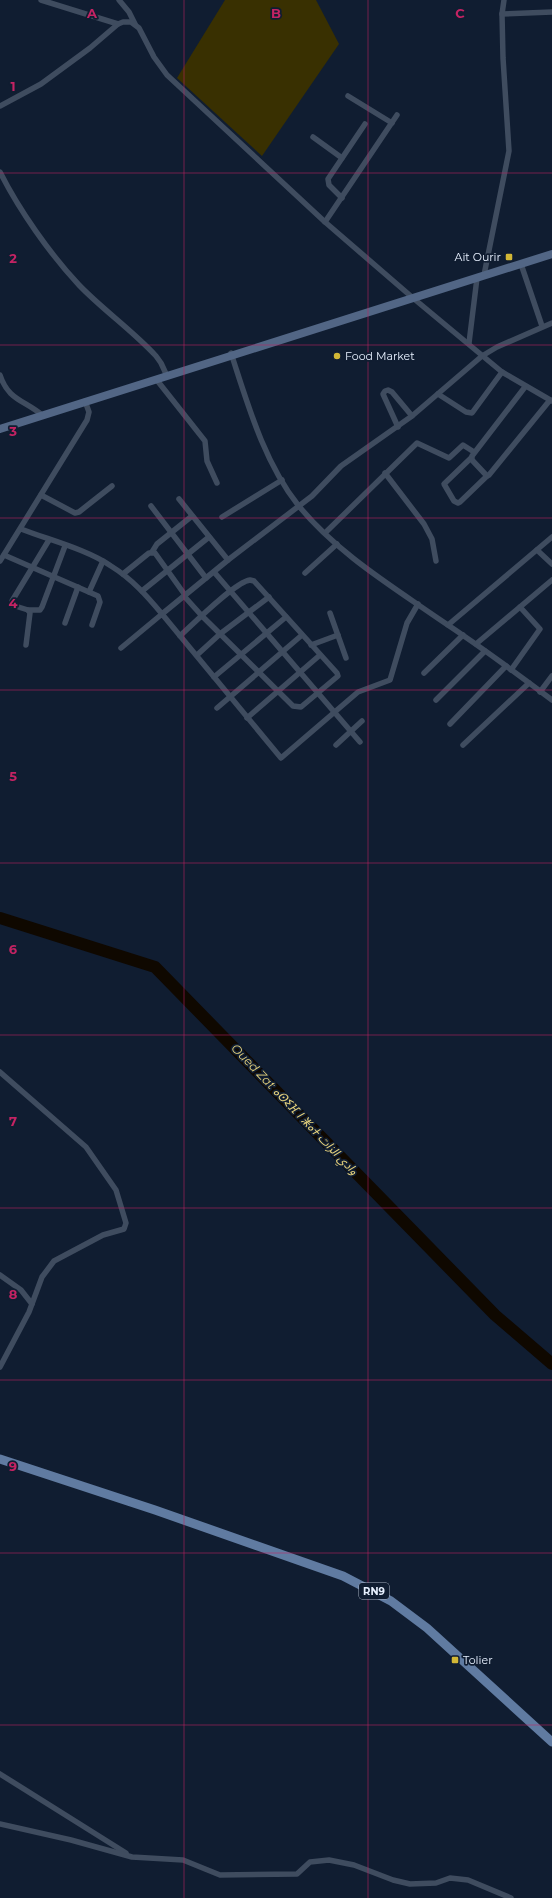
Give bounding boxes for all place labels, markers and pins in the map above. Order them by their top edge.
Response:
place label: Ait Ourir [455,250,501,264]
marker: Ait Ourir [504,252,514,262]
place label: Food Market [345,349,415,363]
marker: Food Market [332,351,342,361]
place label: Tolier [463,1653,493,1667]
marker: Tolier [450,1655,460,1665]

